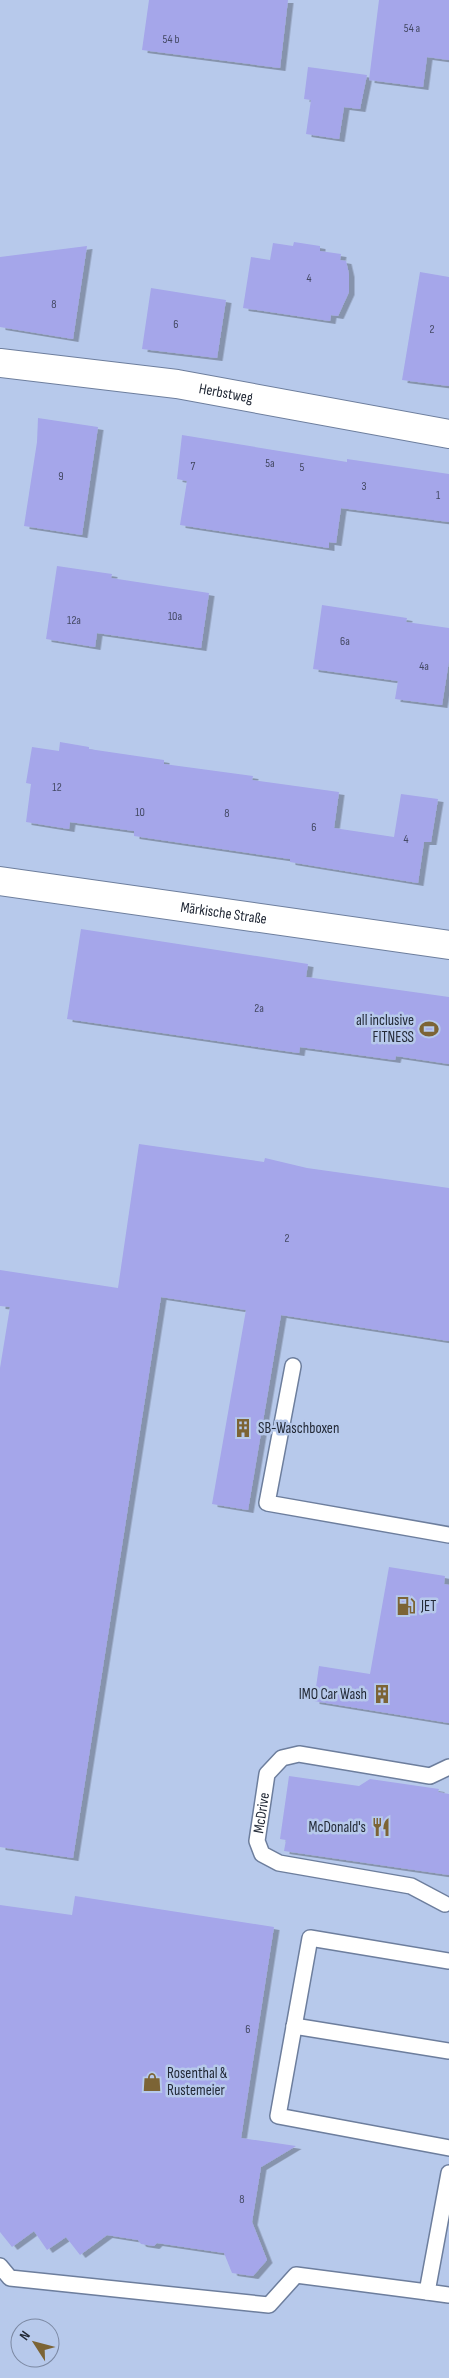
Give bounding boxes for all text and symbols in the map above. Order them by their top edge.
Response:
house number: 54 a [404,21,421,36]
house number: 54 b [163,32,179,47]
house number: 4 [306,271,312,286]
house number: 8 [51,297,57,312]
house number: 6 [173,317,179,332]
house number: 2 [430,322,435,337]
street label: Herbstweg [197,379,254,407]
house number: 5a [265,456,275,471]
house number: 7 [191,459,196,474]
house number: 5 [300,460,305,475]
house number: 9 [58,469,64,484]
house number: 3 [361,479,367,494]
house number: 1 [436,488,441,503]
house number: 10a [168,609,182,624]
house number: 12a [67,613,81,628]
house number: 6a [340,634,350,649]
house number: 4a [419,659,429,674]
house number: 12 [52,780,62,795]
house number: 10 [135,805,145,820]
house number: 8 [224,806,230,821]
house number: 6 [311,820,317,835]
house number: 4 [403,832,409,847]
street label: Märkische Straße [179,897,268,928]
house number: 2a [254,1001,264,1016]
place label: all inclusive FITNESS [356,1011,414,1047]
sports icon: all inclusive FITNESS [418,1018,440,1040]
house number: 2 [285,1231,290,1246]
building icon: SB-Waschboxen [232,1417,254,1439]
place label: SB-Waschboxen [258,1419,339,1438]
fuel station icon: JET [395,1595,417,1617]
place label: JET [420,1597,436,1616]
building icon: IMO Car Wash [371,1683,393,1705]
place label: IMO Car Wash [299,1685,367,1704]
street label: McDrive [249,1791,274,1835]
restaurant icon: McDonald's [370,1816,392,1838]
place label: McDonald's [309,1818,366,1837]
house number: 6 [245,2022,251,2037]
place label: Rosenthal & Rustemeier [167,2064,228,2100]
shop icon: Rosenthal & Rustemeier [141,2071,163,2093]
house number: 8 [239,2192,245,2207]
north arrow [10,2318,60,2368]
text: N [16,2328,34,2344]

